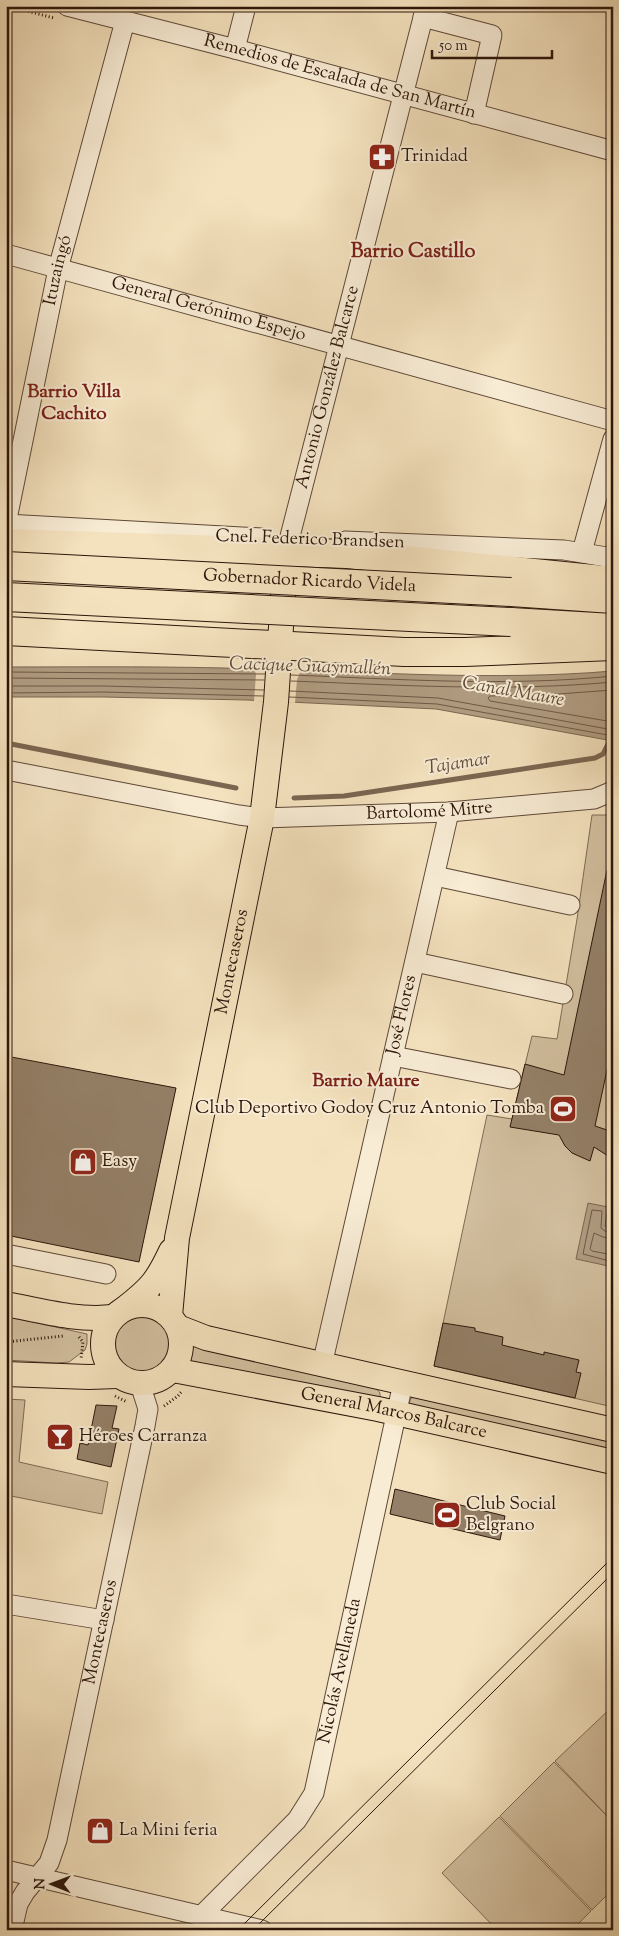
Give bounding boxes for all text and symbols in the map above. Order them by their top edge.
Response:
street label: Remedios de Escalada de San Martín [201,28,479,127]
scale bar [432,28,552,60]
text: 50 m [438,36,468,57]
pharmacy icon: Trinidad [367,142,397,172]
place label: Trinidad [401,144,468,170]
street label: Ituzaingó [38,232,80,308]
district label: Barrio Castillo [351,238,475,267]
street label: General Gerónimo Espejo [108,271,309,349]
street label: Antonio González Balcarce [290,283,367,492]
district label: Barrio Villa Cachito [27,379,121,428]
street label: Cnel. Federico Brandsen [215,524,406,556]
street label: Gobernador Ricardo Videla [202,563,417,600]
water label: Cacique Guaymallén [229,651,391,683]
water label: Canal Maure [460,670,566,714]
water label: Tajamar [424,746,493,782]
street label: Bartolomé Mitre [366,795,494,828]
street label: Montecaseros [210,907,256,1017]
street label: José Flores [380,973,424,1059]
district label: Barrio Maure [312,1068,420,1095]
sports icon: Club Deportivo Godoy Cruz Antonio Tomba [548,1094,578,1124]
place label: Club Deportivo Godoy Cruz Antonio Tomba [195,1096,544,1122]
shop icon: Easy [68,1147,98,1177]
place label: Easy [102,1149,137,1175]
street label: General Marcos Balcarce [298,1382,490,1446]
bar icon: Héroes Carranza [45,1422,75,1452]
place label: Héroes Carranza [79,1424,207,1450]
place label: Club Social Belgrano [466,1492,556,1539]
sports icon: Club Social Belgrano [432,1500,462,1530]
street label: Montecaseros [77,1577,125,1687]
street label: Nicolás Avellaneda [312,1596,369,1746]
shop icon: La Mini feria [85,1816,115,1846]
place label: La Mini feria [119,1818,218,1844]
north arrow [28,1858,78,1908]
text: N [31,1878,51,1890]

